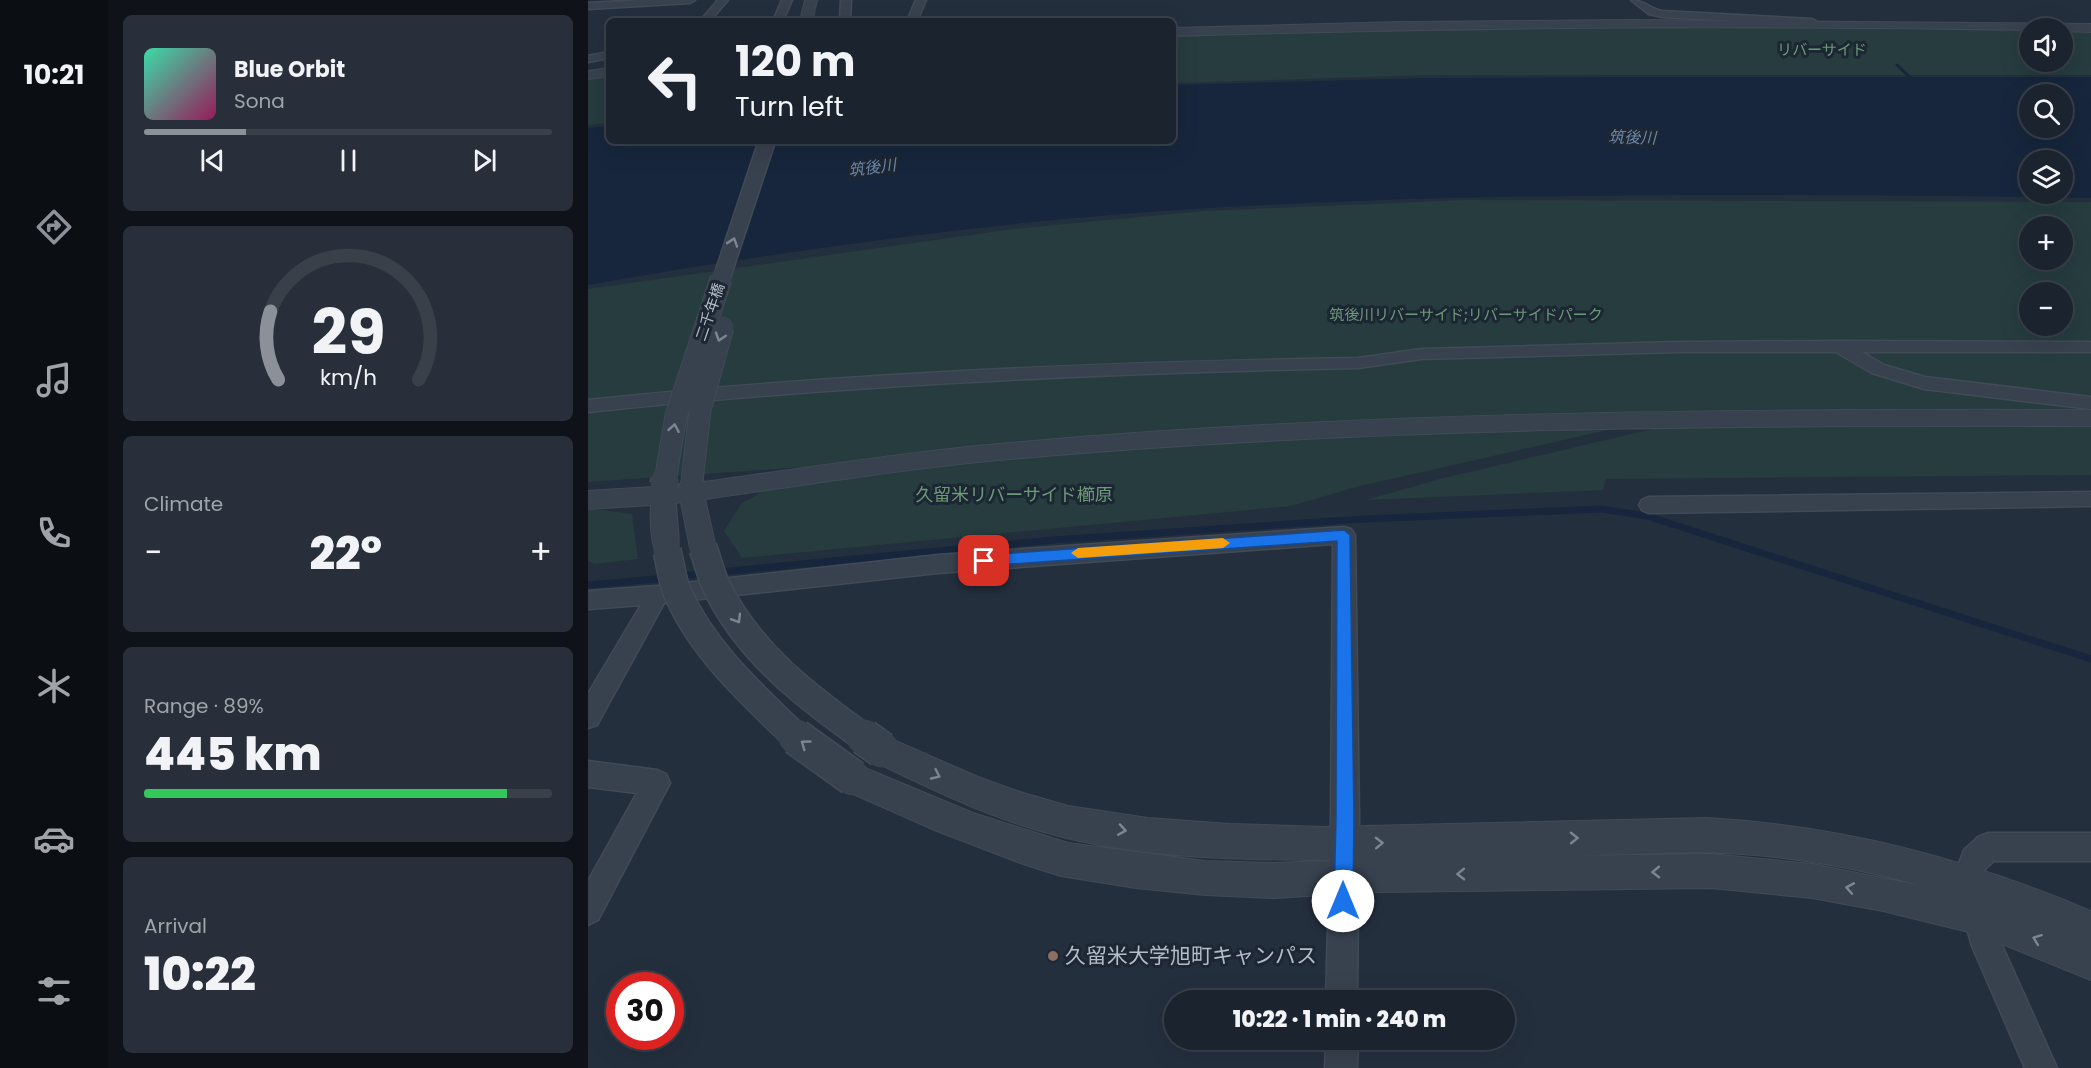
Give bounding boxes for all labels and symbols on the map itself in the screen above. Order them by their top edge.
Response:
park label: リバーサイド [1777,39,1867,60]
water label: 筑後川 [1608,126,1658,149]
water label: 筑後川 [847,153,899,182]
one-way arrow [726,237,739,248]
street label: 二千年橋 [690,280,729,344]
park label: 筑後川リバーサイド;リバーサイドパーク [1329,304,1603,325]
one-way arrow [714,331,727,342]
one-way arrow [668,423,680,432]
park label: 久留米リバーサイド櫛原 [915,482,1113,507]
pin [958,535,1009,586]
one-way arrow [730,613,742,623]
one-way arrow [801,740,812,751]
one-way arrow [929,767,940,779]
one-way arrow [1116,823,1126,836]
one-way arrow [1569,832,1578,845]
one-way arrow [1374,837,1383,850]
one-way arrow [1651,866,1660,878]
one-way arrow [1456,868,1465,880]
position arrow [1311,869,1375,933]
one-way arrow [1845,882,1855,895]
one-way arrow [2032,934,2043,946]
place label: 久留米大学旭町キャンパス [1065,941,1317,970]
marker: 久留米大学旭町キャンパス [1046,949,1060,963]
speed limit sign: 30 [606,972,684,1050]

